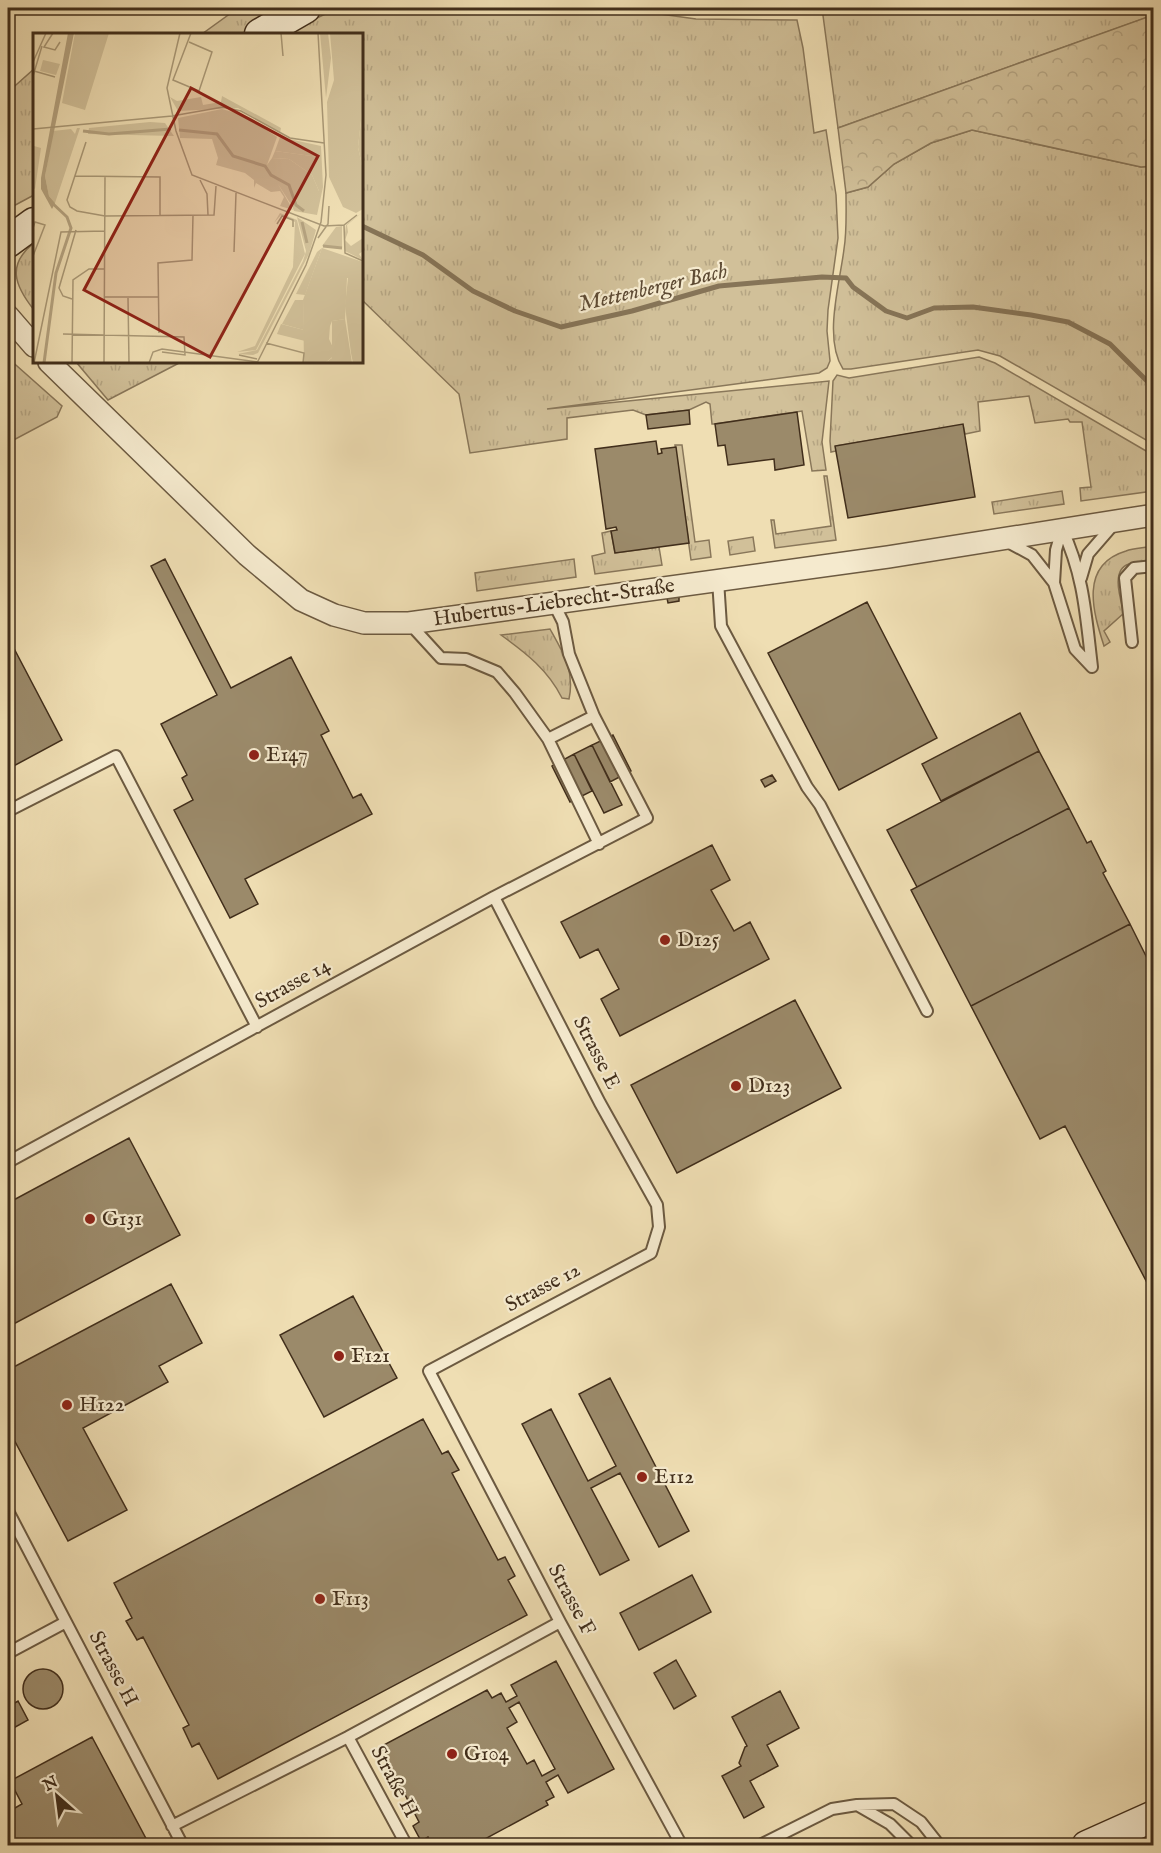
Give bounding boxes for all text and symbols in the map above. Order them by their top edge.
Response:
inset map [33,33,363,363]
water label: Mettenberger Bach [576,257,730,319]
street label: Hubertus-Liebrecht-Straße [432,573,677,633]
place label: E147 [266,742,308,769]
marker: E147 [247,748,261,762]
place label: D125 [677,927,719,954]
marker: D125 [658,933,672,947]
street label: Strasse 14 [251,952,336,1016]
street label: Strasse E [566,1012,626,1094]
place label: D123 [748,1073,790,1100]
marker: D123 [729,1079,743,1093]
place label: G131 [102,1206,142,1233]
marker: G131 [83,1212,97,1226]
street label: Strasse 12 [501,1257,585,1319]
place label: F121 [351,1343,390,1370]
marker: F121 [332,1349,346,1363]
place label: H122 [79,1392,125,1419]
marker: H122 [60,1398,74,1412]
place label: E112 [654,1464,694,1491]
marker: E112 [635,1470,649,1484]
street label: Strasse F [541,1560,601,1640]
place label: F113 [332,1586,369,1613]
marker: F113 [313,1592,327,1606]
street label: Strasse H [82,1627,144,1711]
street label: Straße H [364,1741,424,1823]
place label: G104 [464,1741,510,1768]
marker: G104 [445,1747,459,1761]
north arrow [27,1766,87,1826]
text: N [39,1772,62,1797]

